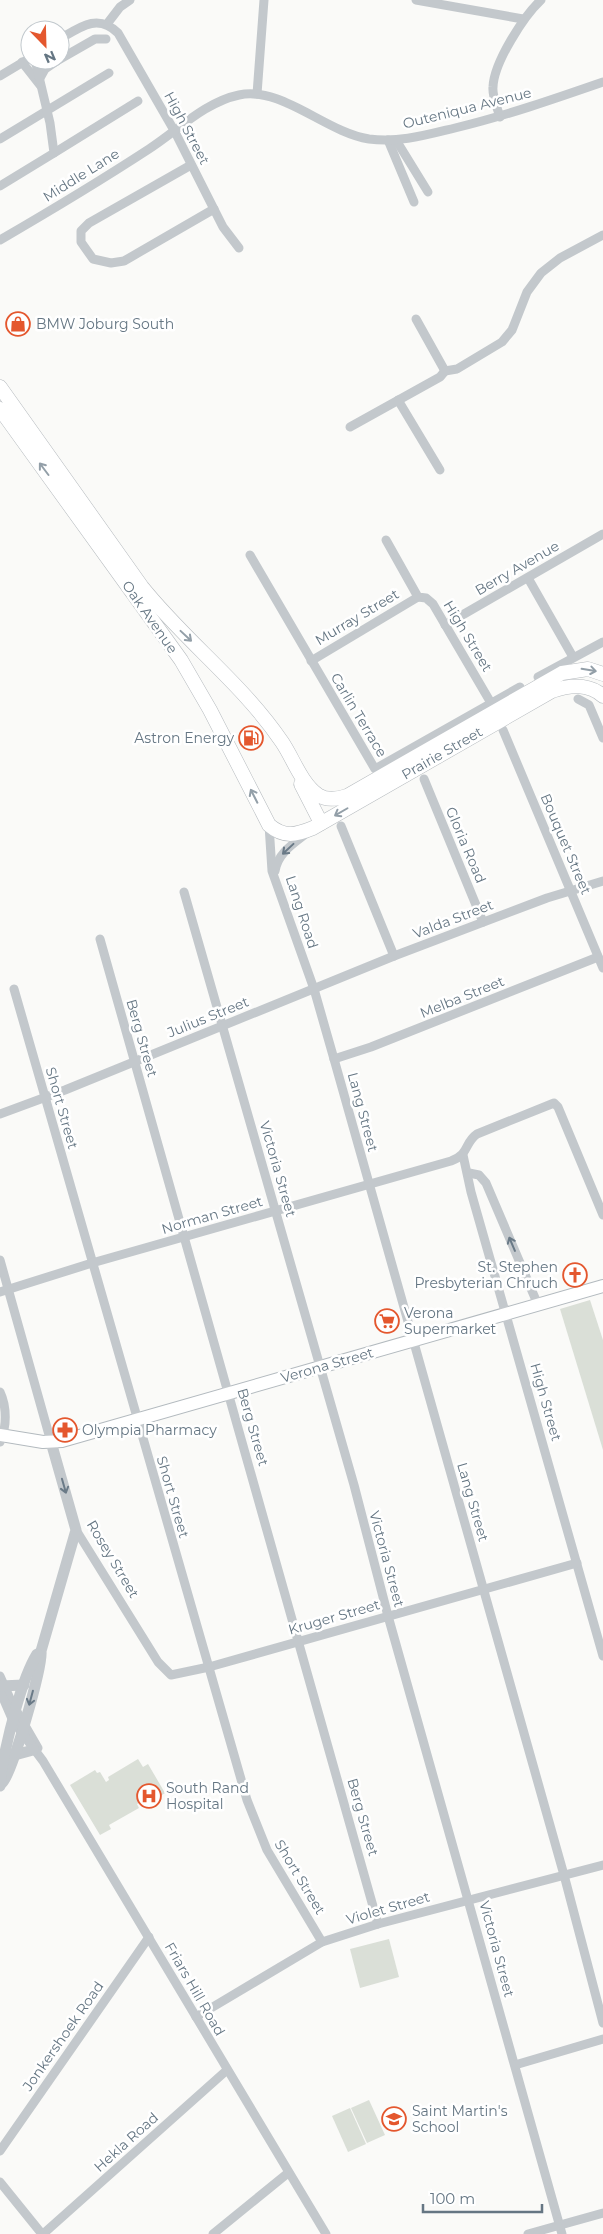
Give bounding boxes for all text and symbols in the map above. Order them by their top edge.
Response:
north arrow [20,20,70,70]
text: N [41,46,59,67]
street label: Outeniqua Avenue [401,83,533,133]
street label: High Street [160,88,214,168]
street label: Middle Lane [40,144,122,206]
shop icon: BMW Joburg South [5,311,31,337]
place label: BMW Joburg South [36,315,174,333]
one-way arrow [39,462,49,476]
street label: Berry Avenue [472,537,562,599]
street label: Oak Avenue [118,577,182,657]
street label: Murray Street [312,585,403,649]
street label: High Street [440,597,497,675]
one-way arrow [180,630,192,642]
one-way arrow [581,666,597,676]
street label: Carlin Terrace [327,670,391,760]
street label: Prairie Street [398,722,486,783]
fuel station icon: Astron Energy [238,725,264,751]
place label: Astron Energy [134,729,234,747]
one-way arrow [249,789,259,804]
street label: Bouquet Street [537,791,595,897]
street label: Gloria Road [442,804,490,886]
one-way arrow [334,807,348,817]
one-way arrow [282,843,295,855]
street label: Lang Road [282,873,322,951]
street label: Valda Street [410,895,496,943]
street label: Melba Street [417,972,507,1022]
street label: Julius Street [164,992,252,1042]
street label: Berg Street [122,997,162,1079]
street label: Short Street [42,1065,82,1151]
street label: Lang Street [344,1070,382,1154]
street label: Victoria Street [256,1119,300,1219]
street label: Norman Street [159,1192,265,1238]
one-way arrow [507,1237,516,1252]
place label: St. Stephen Presbyterian Chruch [414,1258,558,1292]
church icon: St. Stephen Presbyterian Chruch [562,1262,588,1288]
place label: Verona Supermarket [404,1304,497,1338]
supermarket icon: Verona Supermarket [374,1308,400,1334]
street label: Verona Street [279,1343,376,1387]
street label: High Street [526,1361,566,1443]
street label: Berg Street [233,1386,273,1468]
pharmacy icon: Olympia Pharmacy [52,1417,78,1443]
place label: Olympia Pharmacy [82,1421,217,1439]
street label: Short Street [153,1454,193,1540]
street label: Lang Street [453,1460,493,1544]
one-way arrow [59,1478,69,1494]
street label: Victoria Street [365,1509,409,1609]
street label: Rosey Street [83,1517,143,1601]
street label: Kruger Street [286,1595,382,1639]
one-way arrow [26,1689,35,1705]
street label: Berg Street [343,1776,383,1858]
place label: South Rand Hospital [166,1779,249,1813]
hospital icon: South Rand Hospital [136,1783,162,1809]
street label: Short Street [271,1836,330,1918]
street label: Violet Street [344,1887,432,1928]
street label: Victoria Street [475,1899,519,1999]
street label: Friars Hill Road [161,1939,229,2039]
street label: Jonkershoek Road [18,1978,108,2095]
place label: Saint Martin's School [412,2102,508,2136]
school or university icon: Saint Martin's School [381,2106,407,2132]
street label: Hekla Road [90,2108,162,2176]
scale bar [423,2182,542,2214]
text: 100 m [430,2189,475,2208]

